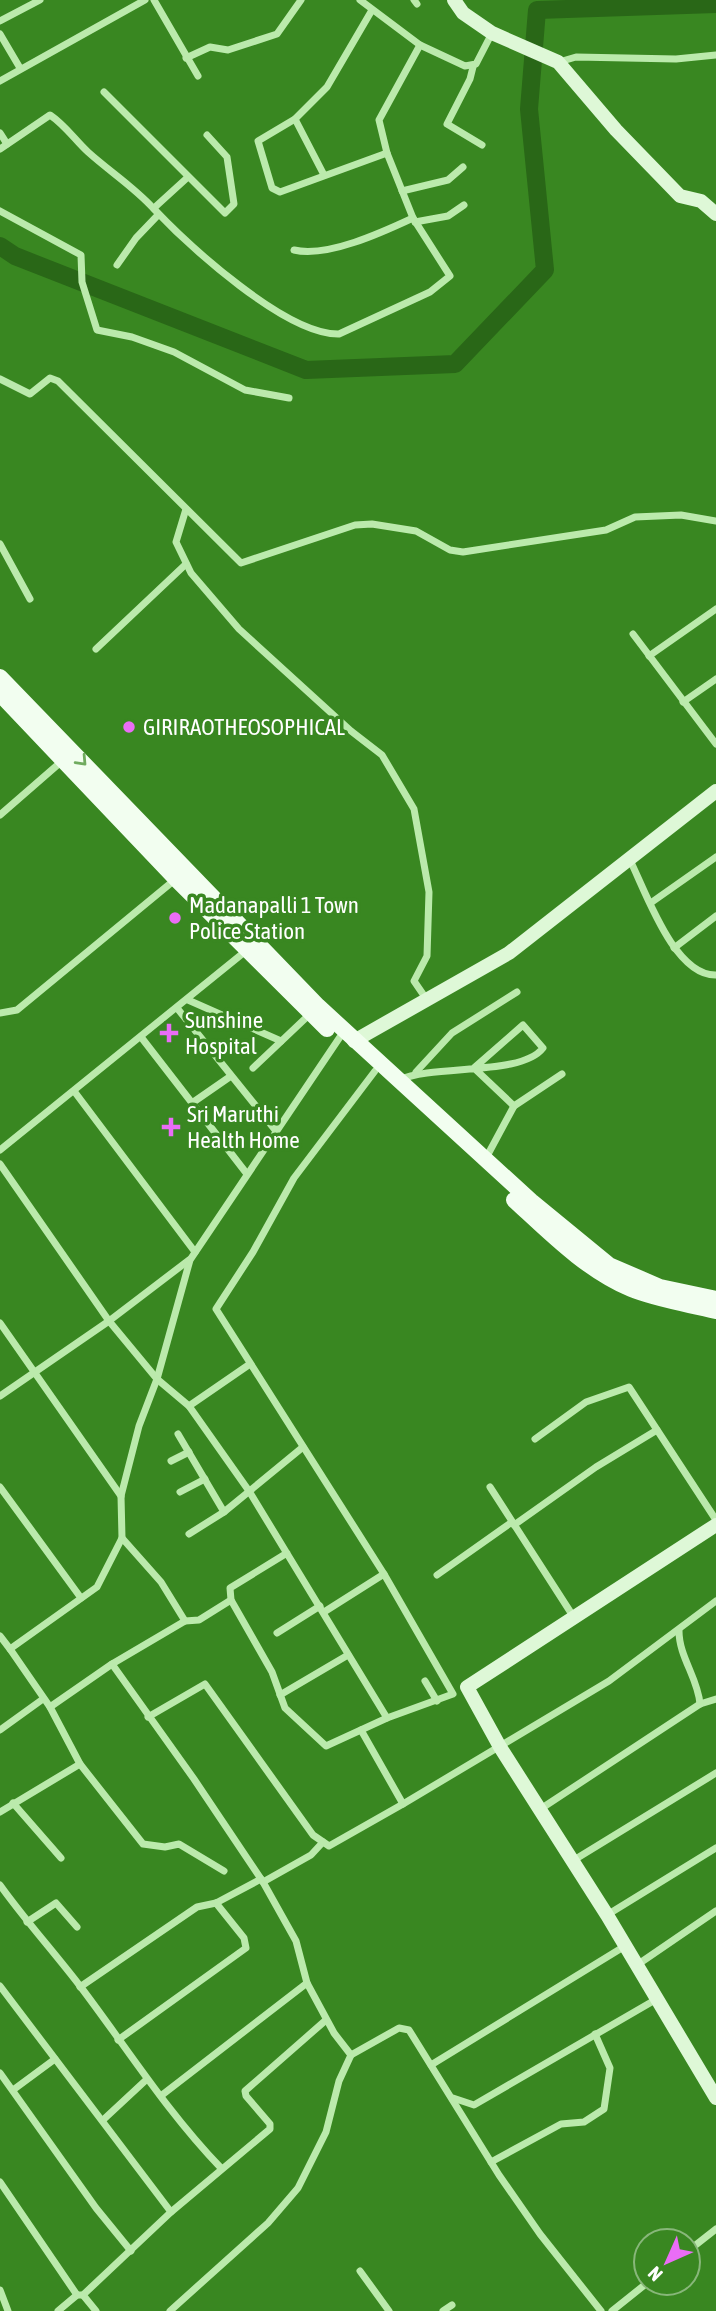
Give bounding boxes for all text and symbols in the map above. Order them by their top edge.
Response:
place label: GIRIRAOTHEOSOPHICAL [143,714,345,740]
marker: GIRIRAOTHEOSOPHICAL [121,719,137,735]
one-way arrow [74,753,86,766]
place label: Madanapalli 1 Town Police Station [189,892,359,944]
marker: Madanapalli 1 Town Police Station [167,910,183,926]
place label: Sunshine Hospital [185,1007,263,1059]
marker: Sunshine Hospital [159,1023,179,1043]
place label: Sri Maruthi Health Home [187,1101,300,1153]
marker: Sri Maruthi Health Home [161,1117,181,1137]
north arrow [632,2227,702,2297]
text: N [643,2262,667,2286]

